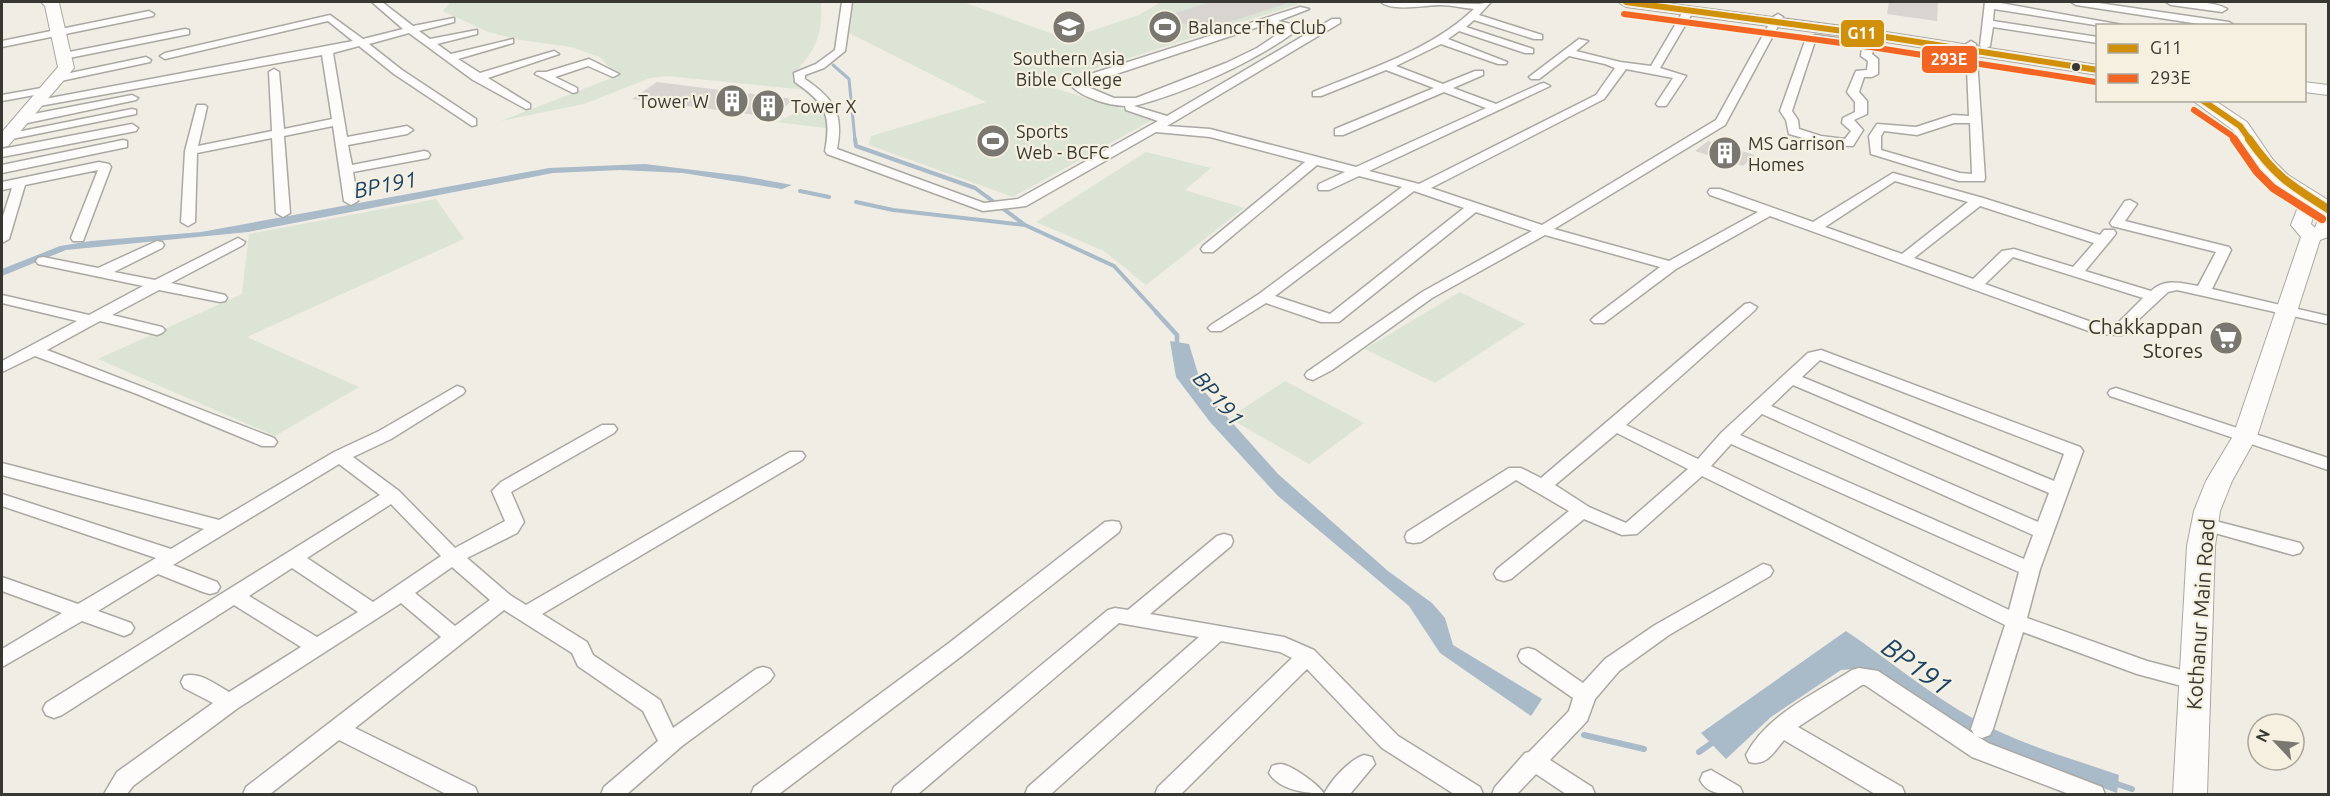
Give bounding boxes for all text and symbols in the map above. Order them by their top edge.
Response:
school or university icon: Southern Asia Bible College [1051,9,1087,45]
sports icon: Balance The Club [1147,9,1183,45]
place label: Balance The Club [1188,17,1326,37]
line badge: G11 [1840,19,1885,48]
text: G11 [1847,24,1877,42]
legend [2096,24,2306,102]
text: G11 [2150,37,2182,57]
line badge: 293E [1921,45,1978,74]
place label: Southern Asia Bible College [1013,48,1125,89]
text: 293E [1931,50,1967,68]
unlabelled marker [2070,61,2082,73]
text: 293E [2150,67,2191,87]
building icon: Tower W [714,83,750,119]
building icon: Tower X [750,88,786,124]
place label: Tower W [638,91,709,111]
place label: Tower X [791,96,857,116]
place label: Sports Web - BCFC [1016,121,1109,162]
sports icon: Sports Web - BCFC [975,123,1011,159]
place label: MS Garrison Homes [1748,133,1845,174]
building icon: MS Garrison Homes [1707,135,1743,171]
water label: BP191 [351,166,419,202]
place label: Chakkappan Stores [2088,314,2203,362]
supermarket icon: Chakkappan Stores [2208,320,2244,356]
water label: BP191 [1189,366,1249,430]
street label: Kothanur Main Road [2181,517,2219,711]
water label: BP191 [1877,631,1957,701]
north arrow [2246,712,2306,772]
text: N [2252,726,2273,745]

